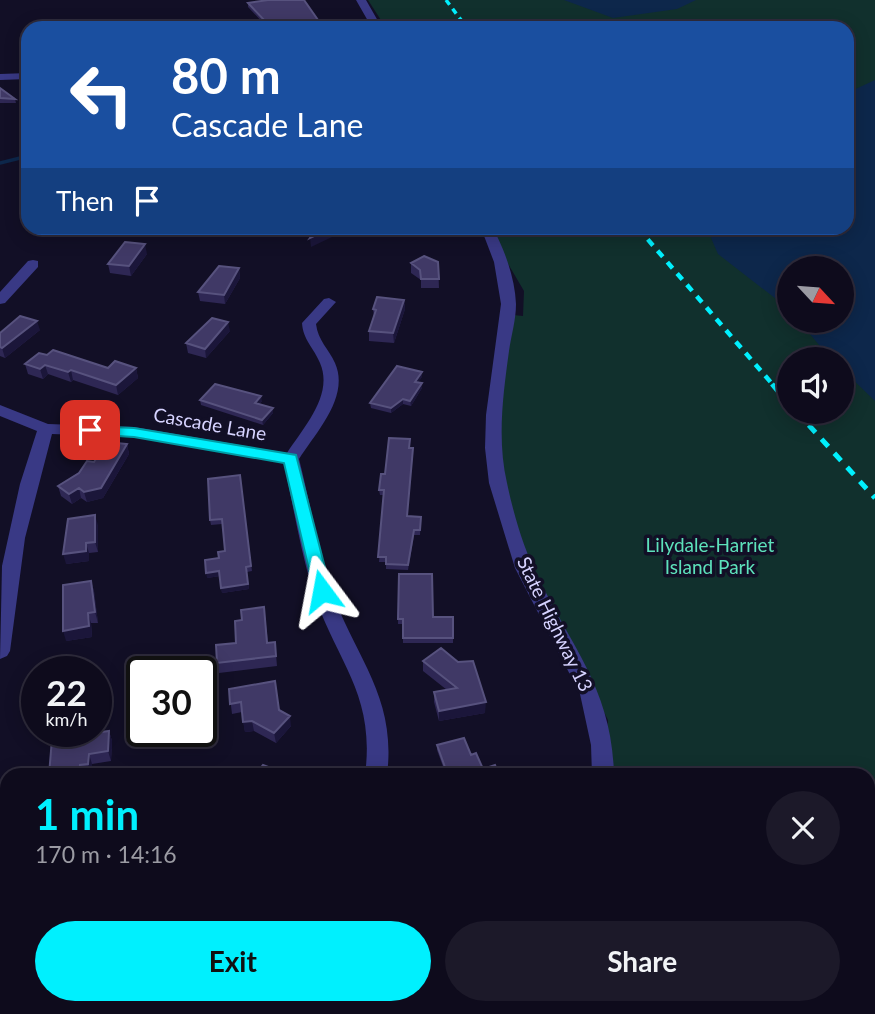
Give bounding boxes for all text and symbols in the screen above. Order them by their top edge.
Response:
text: 80 m [171,46,281,104]
icon: left [56,49,147,140]
text: Cascade Lane [171,105,363,144]
icon: arrive [128,182,166,220]
text: Then [56,185,114,217]
north arrow [777,256,854,332]
map controls [777,256,854,424]
button: sound [777,347,854,424]
pin [60,400,120,460]
street label: Cascade Lane [152,402,268,445]
icon: arrive [71,411,109,449]
park label: Lilydale-Harriet Island Park [646,533,775,578]
street label: State Highway 13 [513,553,598,695]
position arrow [285,554,359,628]
speed limit sign: 30 [126,656,217,747]
text: 22 [46,671,87,713]
text: km/h [45,708,88,730]
text: 1 min [35,789,139,839]
button: close [766,791,840,865]
text: 170 m · 14:16 [35,840,177,868]
button: Exit [35,921,431,1001]
button: Share [445,921,840,1001]

